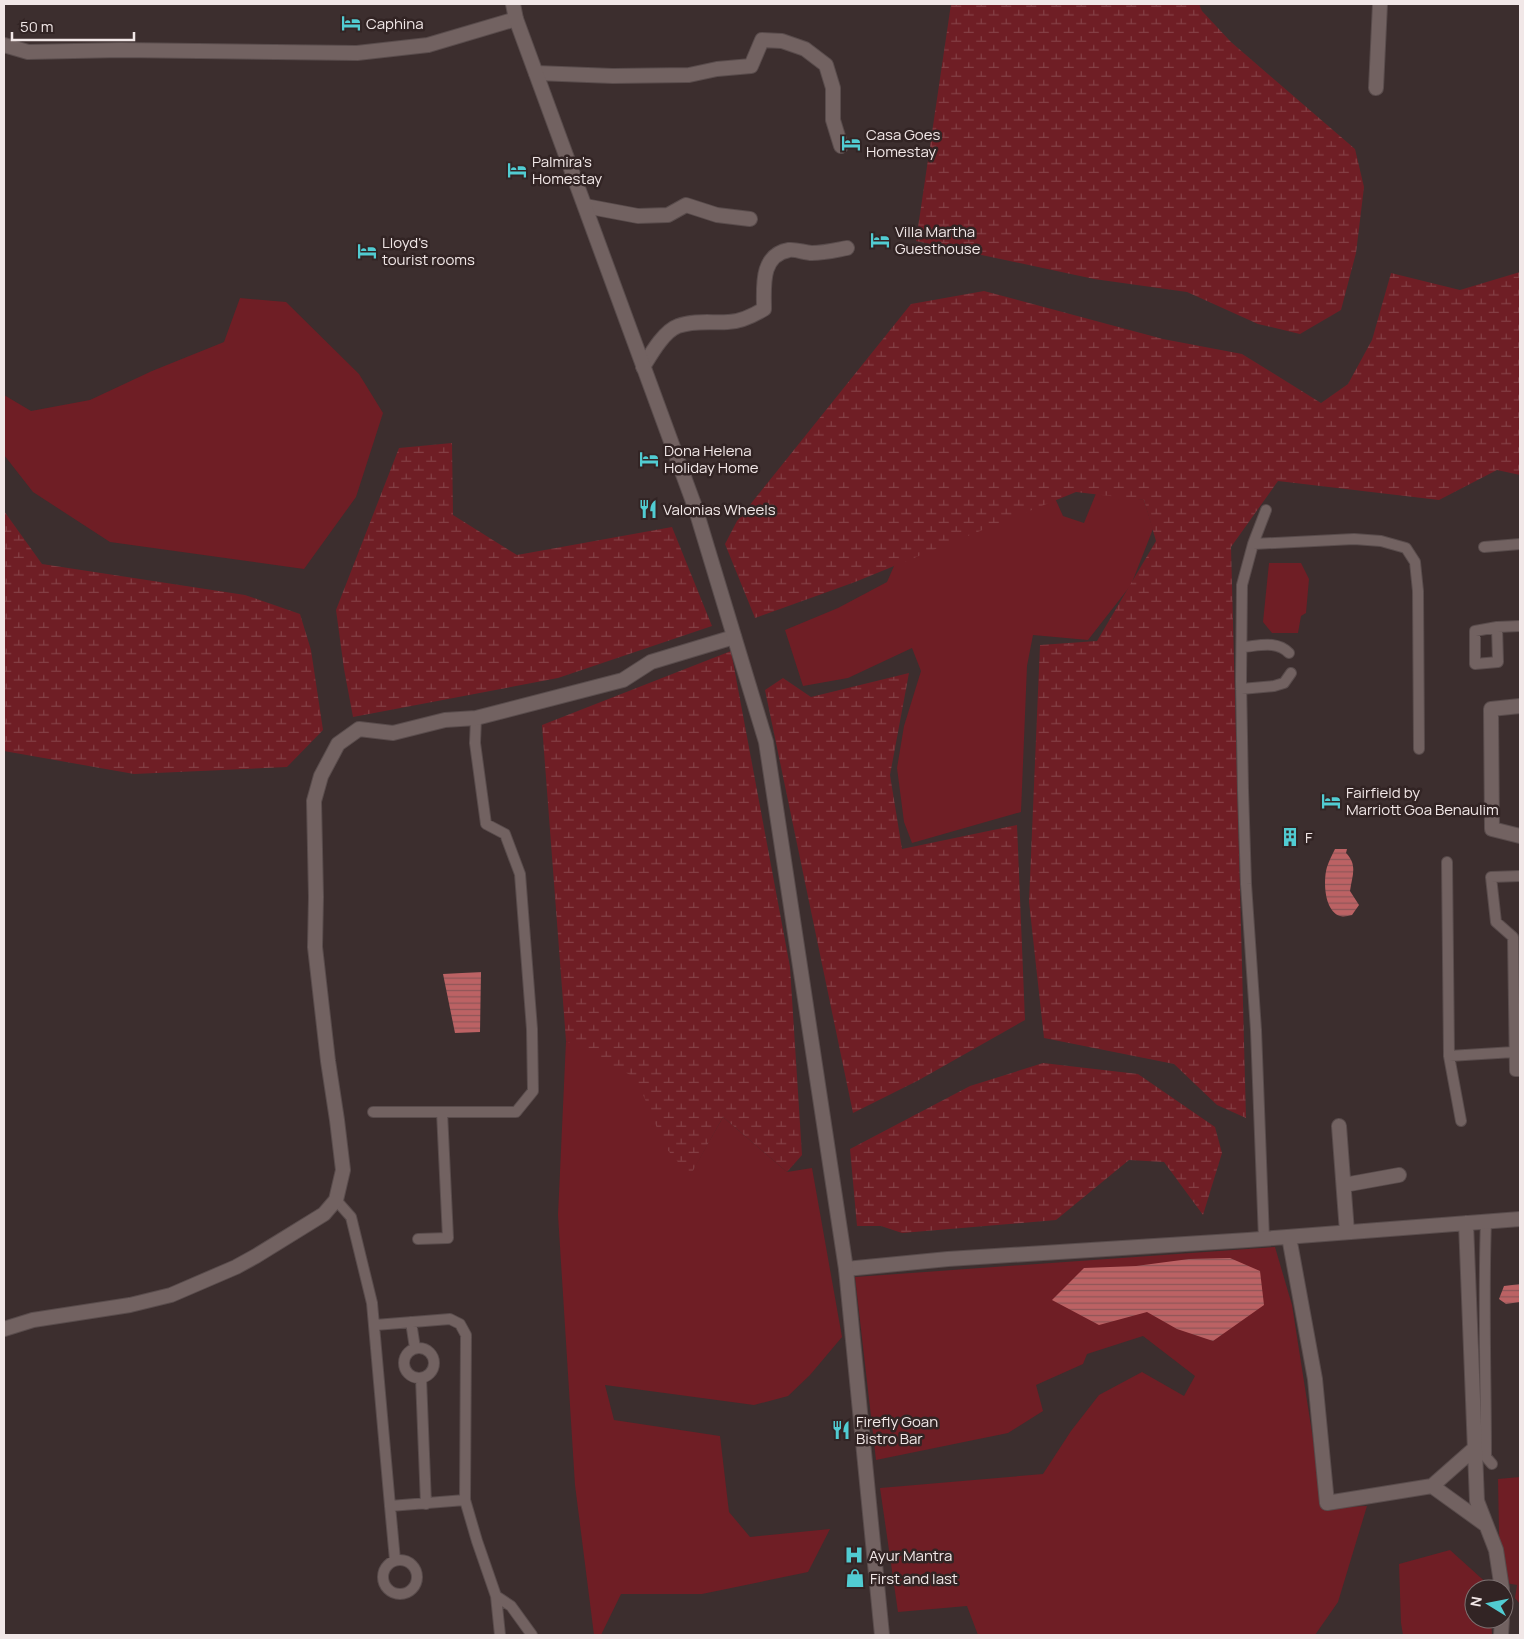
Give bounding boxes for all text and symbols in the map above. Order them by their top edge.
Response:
scale bar [12,10,135,42]
hotel icon: Caphina [340,12,362,34]
place label: Caphina [366,13,424,34]
text: 50 m [20,16,54,37]
place label: Casa Goes Homestay [866,124,940,162]
hotel icon: Casa Goes Homestay [840,132,862,154]
place label: Palmira's Homestay [532,151,602,189]
hotel icon: Palmira's Homestay [506,159,528,181]
place label: Villa Martha Guesthouse [895,221,981,259]
hotel icon: Villa Martha Guesthouse [869,229,891,251]
place label: Lloyd's tourist rooms [382,232,475,270]
hotel icon: Lloyd's tourist rooms [356,240,378,262]
place label: Dona Helena Holiday Home [664,440,759,478]
hotel icon: Dona Helena Holiday Home [638,448,660,470]
restaurant icon: Valonias Wheels [637,498,659,520]
place label: Valonias Wheels [663,499,776,520]
place label: Fairfield by Marriott Goa Benaulim [1346,782,1499,820]
hotel icon: Fairfield by Marriott Goa Benaulim [1320,790,1342,812]
building icon: F [1279,826,1301,848]
place label: F [1305,827,1313,848]
place label: Firefly Goan Bistro Bar [856,1411,938,1449]
restaurant icon: Firefly Goan Bistro Bar [830,1419,852,1441]
hospital icon: Ayur Mantra [843,1544,865,1566]
place label: Ayur Mantra [869,1545,952,1566]
shop icon: First and last [844,1567,866,1589]
place label: First and last [870,1568,958,1589]
north arrow [1464,1579,1514,1629]
text: N [1465,1595,1486,1608]

